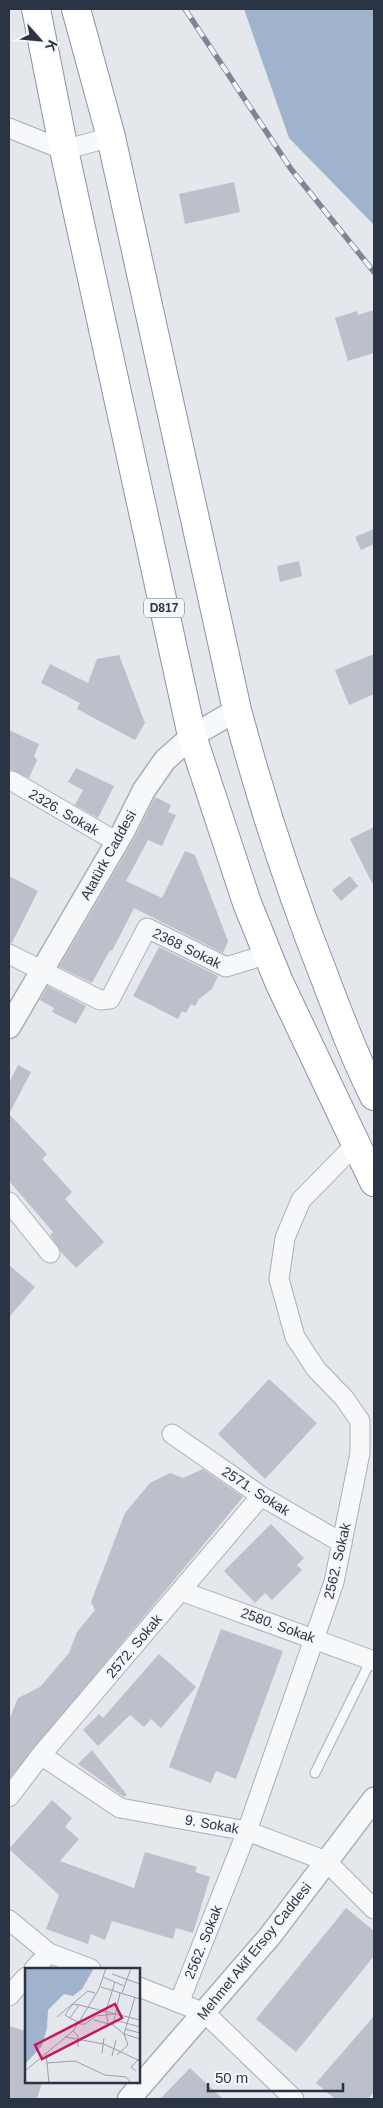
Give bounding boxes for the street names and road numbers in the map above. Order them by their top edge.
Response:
road number: D817 [144,598,184,618]
street label: 2326. Sokak [26,786,103,839]
street label: Atatürk Caddesi [77,808,139,902]
street label: 2368 Sokak [150,925,225,972]
street label: 2571. Sokak [219,1463,294,1519]
street label: 2562. Sokak [320,1520,354,1601]
street label: 2580. Sokak [239,1604,318,1646]
street label: 2572. Sokak [103,1610,166,1681]
street label: 9. Sokak [184,1811,241,1837]
street label: Mehmet Akif Ersoy Caddesi [194,1879,314,2023]
street label: 2562. Sokak [181,1902,225,1981]

